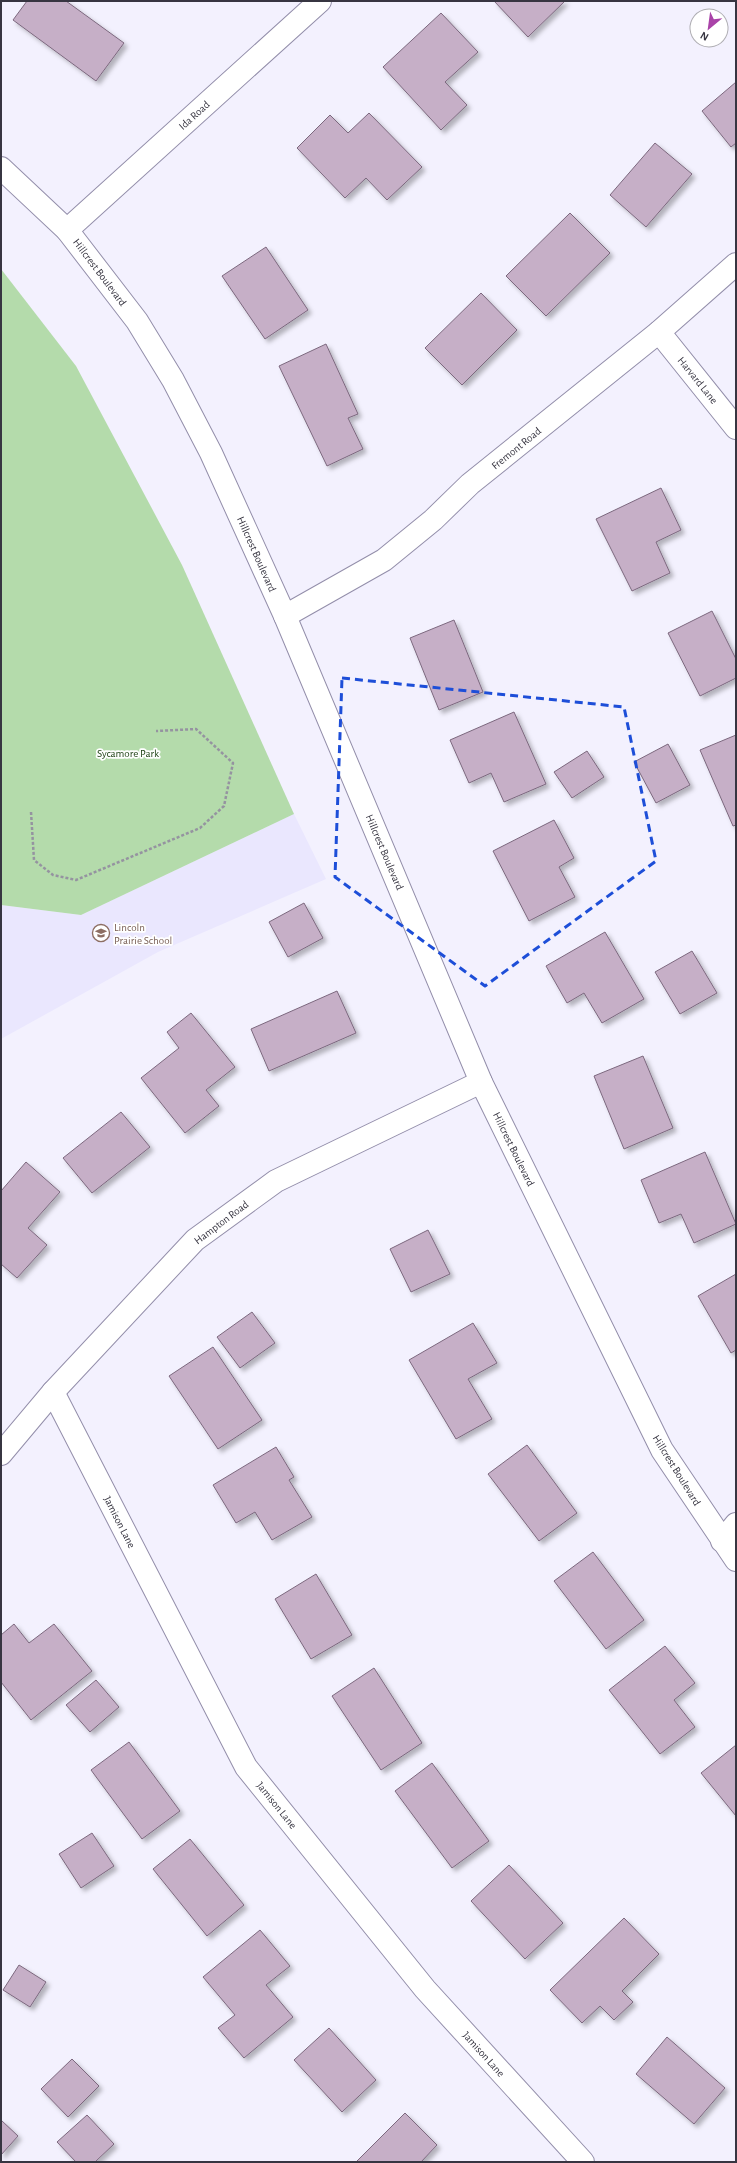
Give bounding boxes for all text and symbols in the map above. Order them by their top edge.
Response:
north arrow [689,8,729,48]
text: N [698,30,710,43]
street label: Ida Road [177,99,212,132]
street label: Hillcrest Boulevard [71,237,129,308]
street label: Harvard Lane [675,355,720,406]
street label: Fremont Road [490,425,543,472]
street label: Hillcrest Boulevard [235,515,278,594]
park label: Sycamore Park [97,748,159,759]
street label: Hillcrest Boulevard [364,813,406,892]
place label: Lincoln Prairie School [114,922,172,946]
school or university icon: Lincoln Prairie School [91,923,111,943]
street label: Hillcrest Boulevard [491,1110,536,1188]
street label: Hampton Road [192,1198,251,1246]
street label: Hillcrest Boulevard [650,1433,703,1508]
street label: Jamison Lane [102,1494,137,1550]
street label: Jamison Lane [254,1780,299,1831]
street label: Jamison Lane [461,2030,507,2079]

